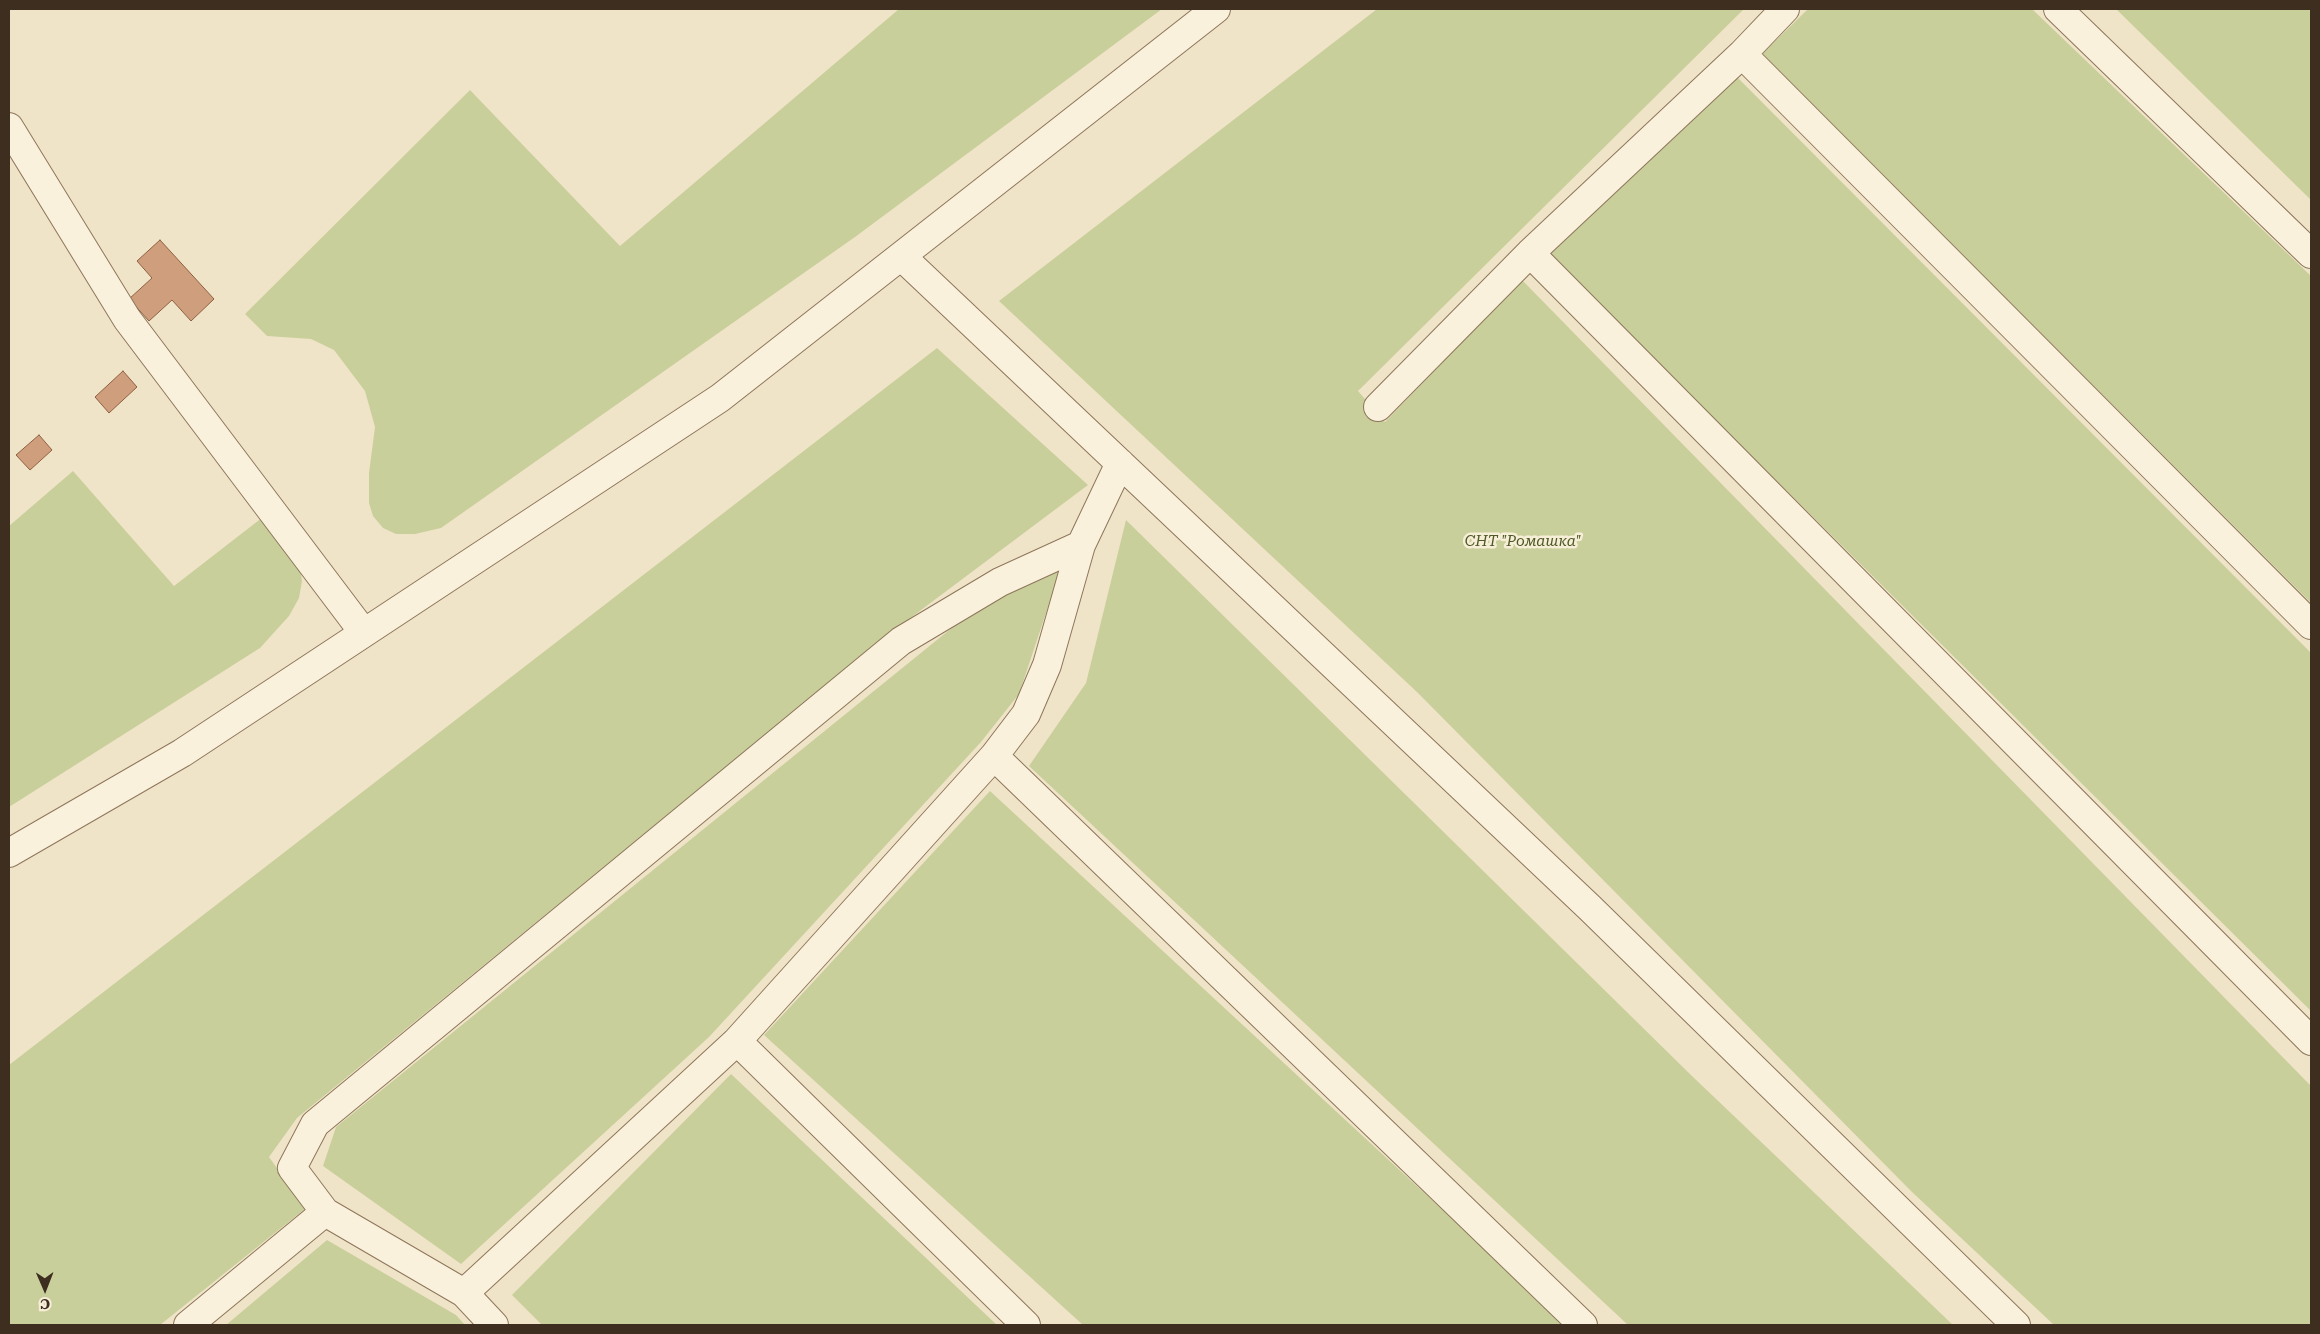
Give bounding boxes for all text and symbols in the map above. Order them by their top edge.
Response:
park label: СНТ "Ромашка" [1465,533,1581,551]
north arrow [20,1264,70,1314]
text: С [40,1296,50,1312]

